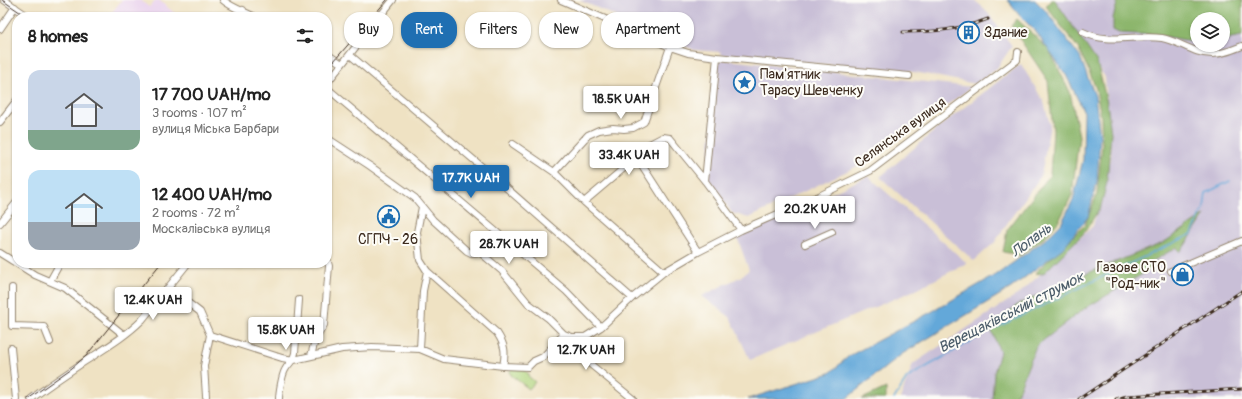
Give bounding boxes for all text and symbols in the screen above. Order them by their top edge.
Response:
chip: Buy [344,12,393,48]
chip: Rent [401,12,457,48]
chip: Filters [465,12,531,48]
chip: New [539,12,593,48]
chip: Apartment [601,12,694,48]
map controls [1190,12,1230,52]
button: layers [1190,12,1230,52]
building icon: Здание [955,19,981,45]
place label: Здание [984,24,1028,41]
icon: filters [294,25,316,47]
text: 8 homes [28,26,88,47]
place label: Пам'ятник Тарасу Шевченку [760,66,863,99]
place icon: Пам'ятник Тарасу Шевченку [732,69,758,95]
text: 17 700 UAH/mo [152,84,271,105]
icon: home [60,86,108,134]
pin: 18.5K UAH [575,86,667,120]
text: 18.5K UAH [592,91,650,107]
street label: Селянська вулиця [851,94,949,171]
text: 3 rooms · 107 m² [152,105,247,121]
text: вулиця Міська Барбари [152,121,279,137]
pin: 33.4K UAH [583,142,675,176]
text: 33.4K UAH [599,147,659,163]
pin: 17.7K UAH [425,165,517,199]
text: 17.7K UAH [442,170,500,186]
text: 12 400 UAH/mo [152,184,272,205]
icon: home [60,186,108,234]
pin: 20.2K UAH [769,196,861,230]
text: 20.2K UAH [784,201,846,217]
public building icon: СГПЧ - 26 [375,204,401,230]
text: 2 rooms · 72 m² [152,205,240,221]
water label: Лопань [1007,219,1055,262]
text: Москалівська вулиця [152,221,270,237]
place label: СГПЧ - 26 [358,231,418,248]
pin: 28.7K UAH [463,231,555,265]
text: 28.7K UAH [479,236,539,252]
place label: Газове СТО "Род-ник" [1096,259,1166,292]
shop icon: Газове СТО "Род-ник" [1169,262,1195,288]
water label: Верещаківський струмок [935,267,1088,357]
pin: 12.4K UAH [107,287,199,321]
text: 12.4K UAH [124,292,182,308]
pin: 15.8K UAH [240,317,332,351]
text: 15.8K UAH [257,322,315,338]
pin: 12.7K UAH [540,337,632,371]
text: 12.7K UAH [557,342,615,358]

